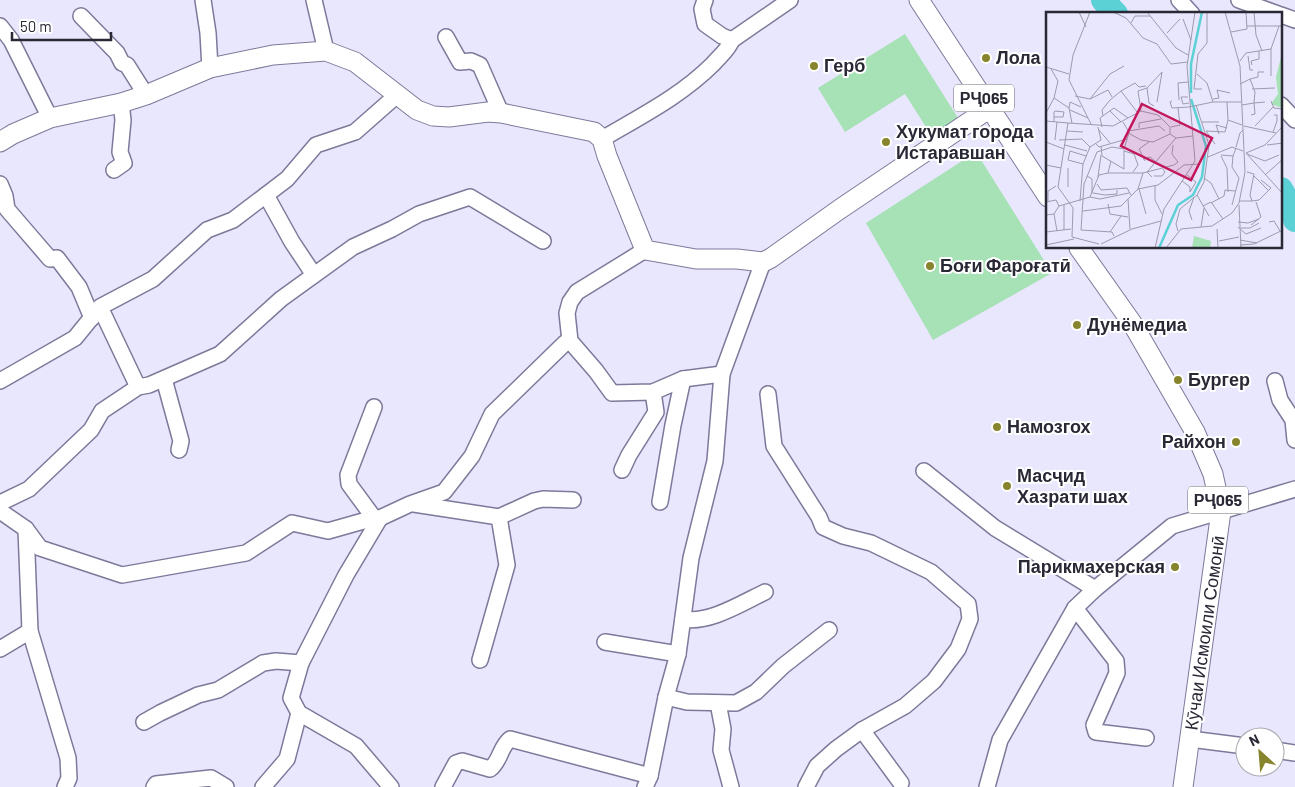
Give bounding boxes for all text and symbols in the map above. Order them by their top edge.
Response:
scale bar [12,10,111,42]
inset map [1046,12,1282,249]
text: 50 m [20,17,52,35]
place label: Лола [996,46,1042,68]
marker: Лола [980,52,992,64]
place label: Герб [824,54,865,76]
marker: Герб [808,60,820,72]
road number: РҶ065 [954,85,1014,112]
place label: Хукумат города Истаравшан [896,120,1034,163]
marker: Хукумат города Истаравшан [880,136,892,148]
place label: Боғи Фароғатӣ [940,254,1071,276]
marker: Боғи Фароғатӣ [924,260,936,272]
place label: Дунёмедиа [1087,313,1188,335]
marker: Дунёмедиа [1071,319,1083,331]
place label: Бургер [1188,368,1250,390]
marker: Бургер [1172,374,1184,386]
place label: Намозгох [1007,415,1091,437]
marker: Намозгох [991,421,1003,433]
place label: Райхон [1162,430,1226,452]
marker: Райхон [1230,436,1242,448]
place label: Масҷид Хазрати шах [1017,464,1128,507]
marker: Масҷид Хазрати шах [1001,480,1013,492]
road number: РҶ065 [1188,486,1248,514]
street label: Кӯчаи Исмоили Сомонӣ [1179,534,1229,732]
place label: Парикмахерская [1018,555,1165,577]
marker: Парикмахерская [1169,561,1181,573]
north arrow [1235,727,1285,777]
text: N [1246,730,1262,750]

